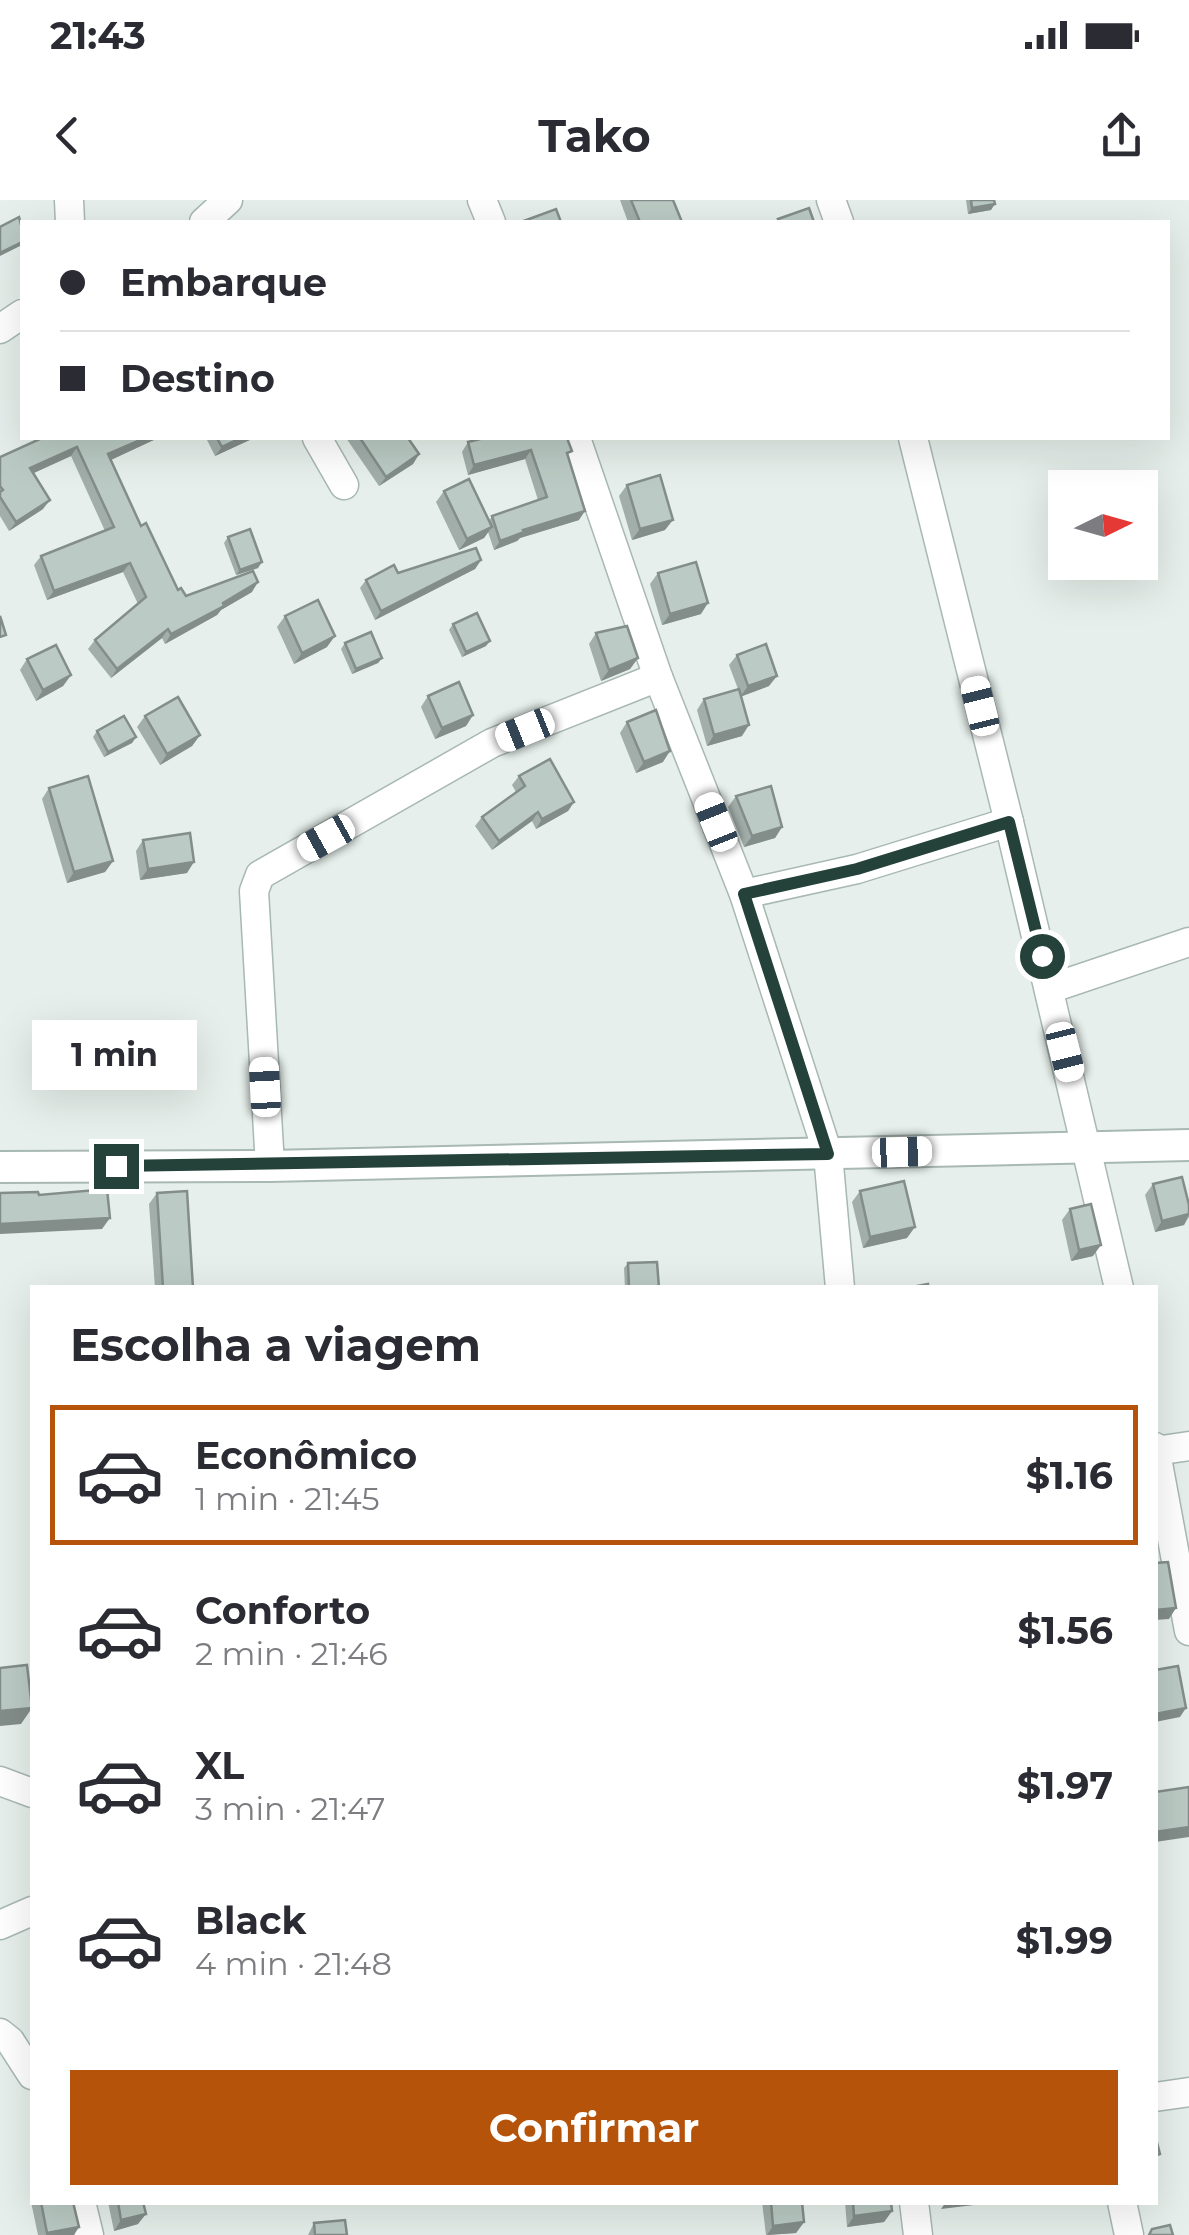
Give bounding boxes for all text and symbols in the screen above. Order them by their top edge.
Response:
text: 21:43 [50,12,146,59]
icon: back [40,108,95,163]
text: Tako [538,108,651,163]
icon: share [1094,108,1149,163]
text: Embarque [120,259,327,306]
text: Destino [120,355,275,402]
north arrow [1048,470,1158,580]
map controls [1048,470,1158,580]
car [958,673,1002,739]
car [492,705,558,755]
car [691,789,741,855]
car [292,810,360,866]
route start [1020,934,1065,979]
car [1043,1019,1087,1085]
callout: 1 min [34,1021,198,1091]
text: 1 min [71,1035,158,1074]
car [248,1056,282,1118]
car [871,1136,933,1168]
route end [94,1144,139,1189]
text: Escolha a viagem [70,1317,481,1372]
icon: car [75,1430,165,1520]
text: Econômico [195,1432,417,1479]
text: $1.16 [1026,1452,1113,1499]
text: 1 min · 21:45 [195,1479,380,1518]
icon: car [75,1585,165,1675]
text: Conforto [195,1587,370,1634]
text: $1.56 [1017,1607,1113,1654]
text: 2 min · 21:46 [195,1634,388,1673]
icon: car [75,1740,165,1830]
text: XL [195,1742,244,1789]
text: $1.97 [1017,1762,1113,1809]
text: 3 min · 21:47 [195,1789,385,1828]
icon: car [75,1895,165,1985]
text: Black [195,1897,306,1944]
text: $1.99 [1016,1917,1113,1964]
text: 4 min · 21:48 [195,1944,392,1983]
button: Confirmar [70,2070,1118,2185]

